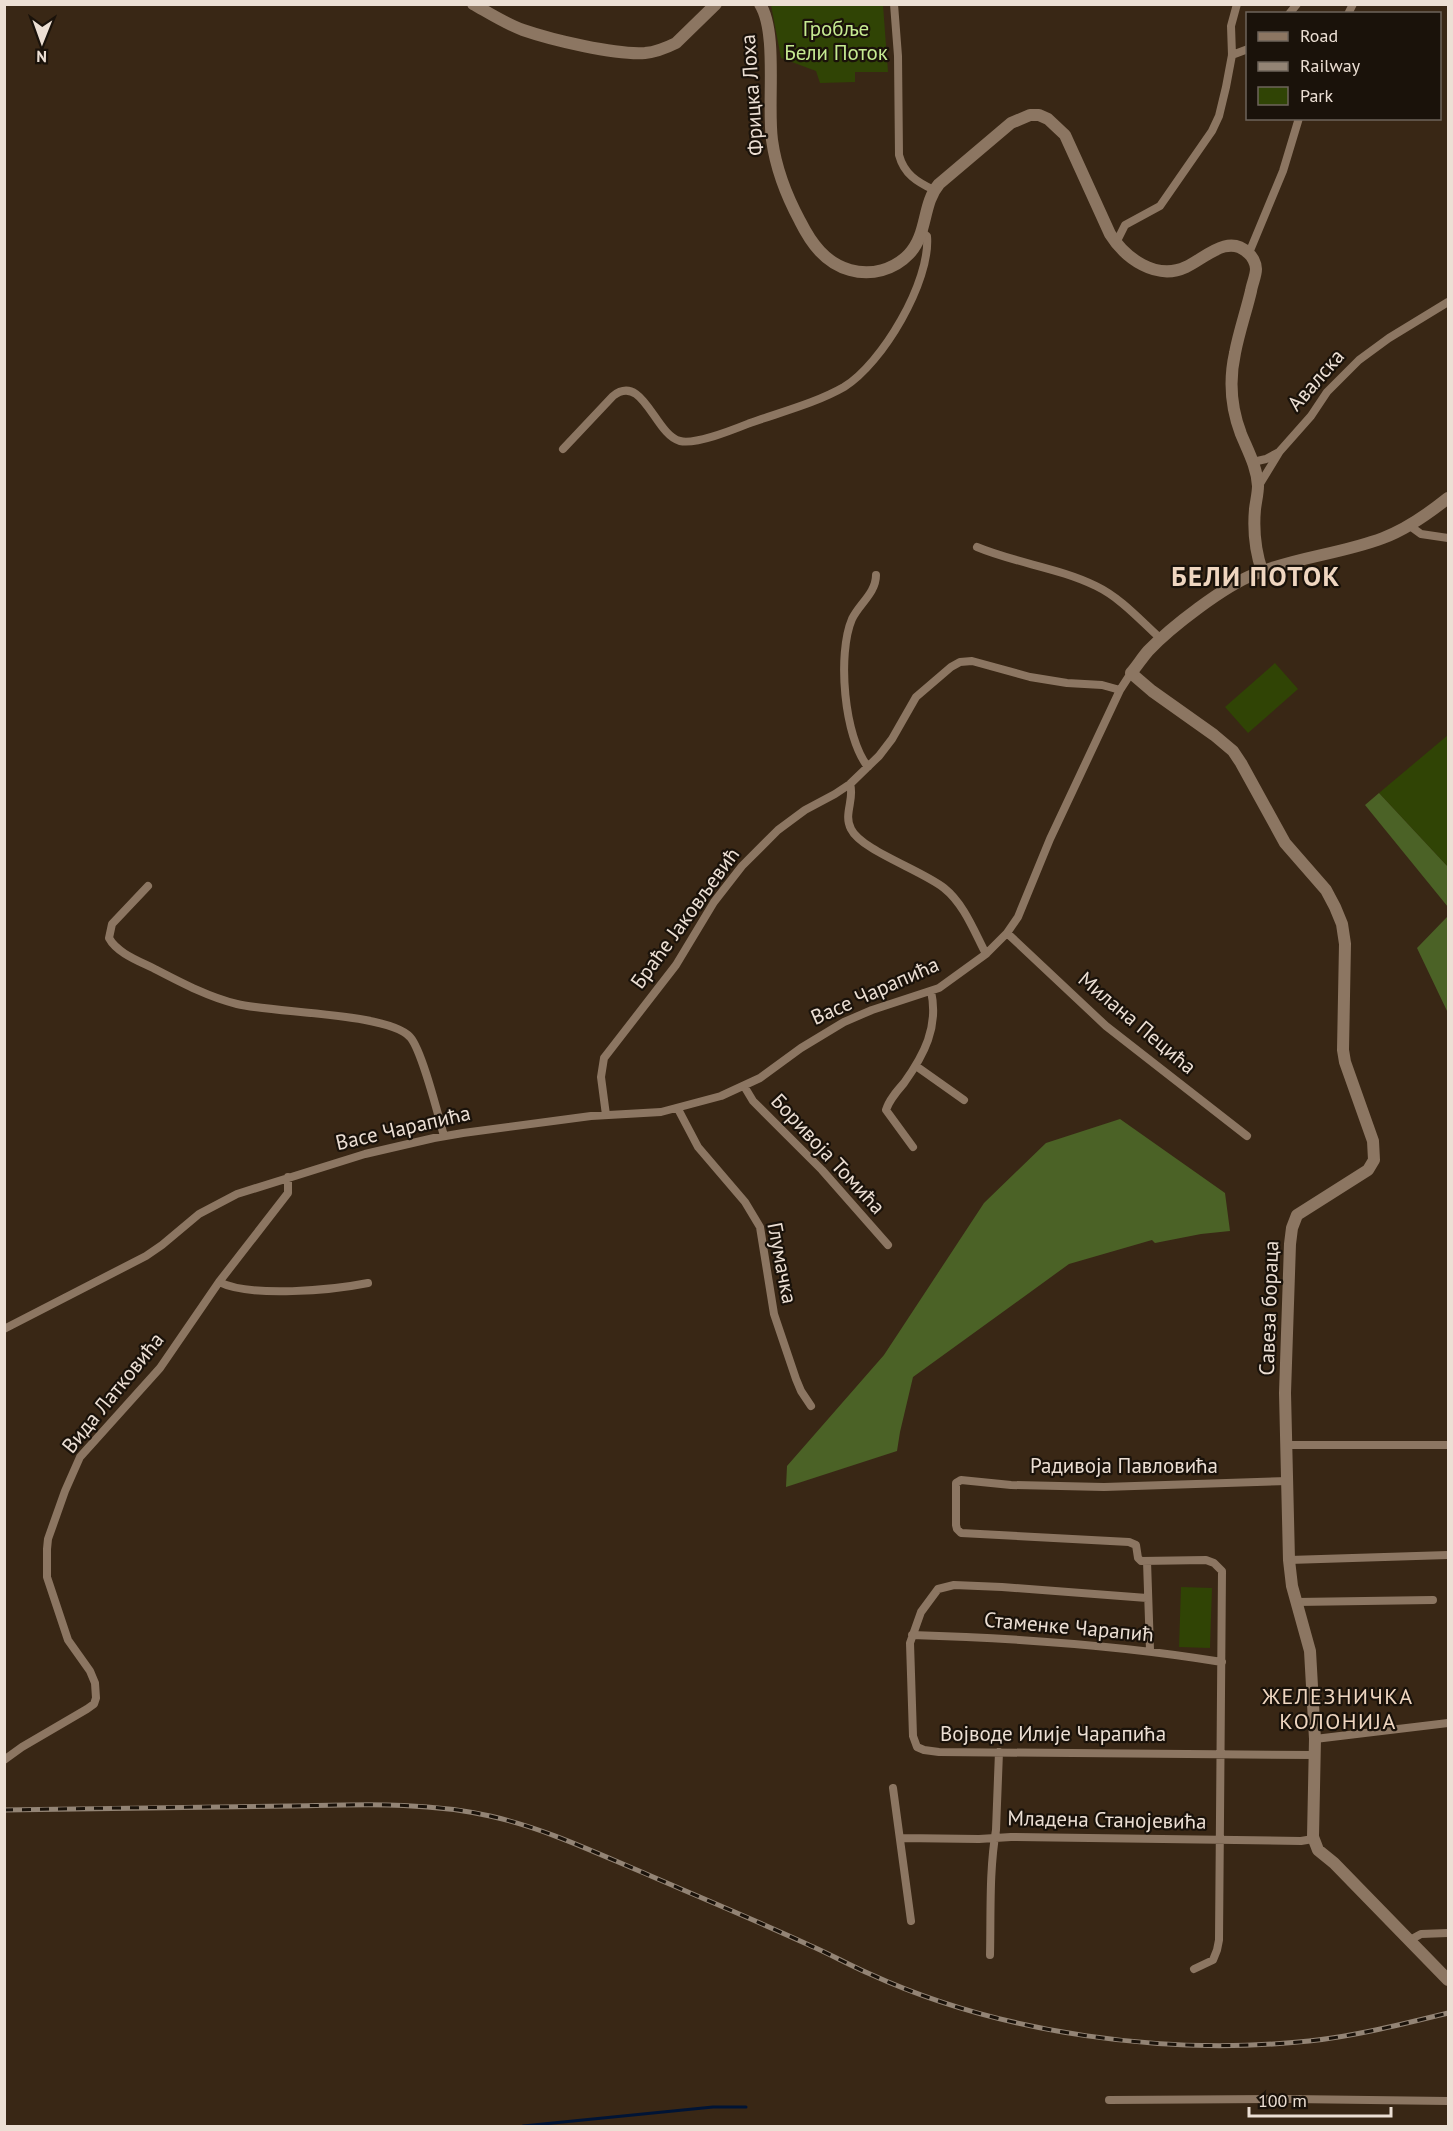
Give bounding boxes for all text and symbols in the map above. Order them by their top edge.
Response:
north arrow [12,12,72,72]
legend [1246,12,1441,120]
park label: Гробље Бели Поток [784,15,888,66]
text: Road [1300,24,1338,47]
street label: Фрицка Лоха [734,33,769,157]
text: N [36,47,47,67]
text: Railway [1300,54,1361,77]
text: Park [1300,84,1333,107]
street label: Авалска [1281,343,1350,416]
district label: БЕЛИ ПОТОК [1171,559,1341,593]
street label: Браће Јаковљевић [624,842,745,994]
street label: Васе Чарапића [807,950,943,1031]
street label: Милана Пецића [1073,965,1202,1080]
street label: Боривоја Томића [765,1088,891,1220]
street label: Васе Чарапића [333,1099,473,1156]
street label: Глумачка [761,1220,804,1306]
street label: Савеза бораца [1253,1240,1284,1376]
street label: Вида Латковића [56,1327,170,1459]
street label: Радивоја Павловића [1030,1452,1218,1479]
street label: Стаменке Чарапић [983,1606,1155,1647]
district label: ЖЕЛЕЗНИЧКА КОЛОНИЈА [1261,1682,1414,1735]
street label: Војводе Илије Чарапића [940,1720,1166,1747]
street label: Младена Станојевића [1007,1804,1207,1835]
scale bar [1249,2080,1392,2118]
text: 100 m [1258,2089,1307,2112]

